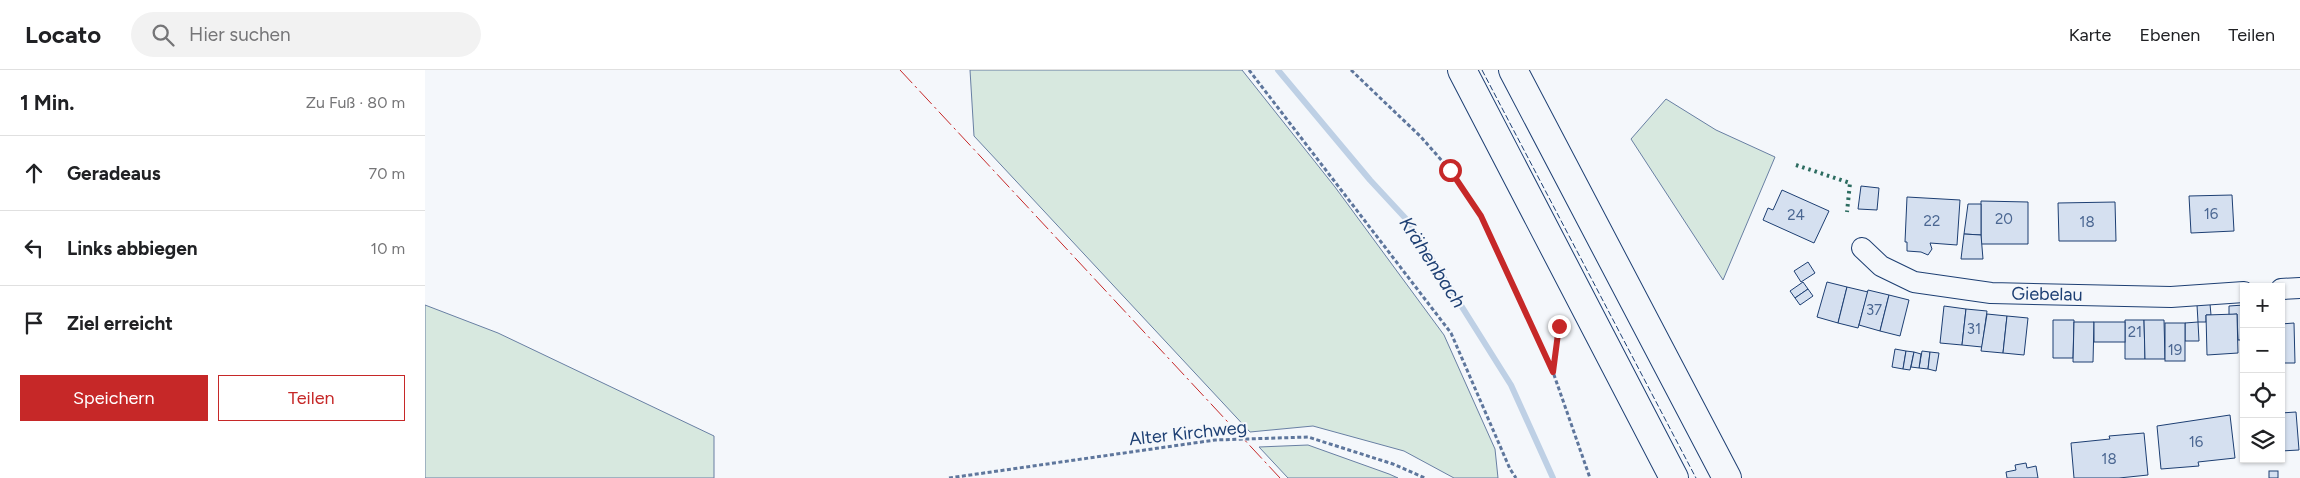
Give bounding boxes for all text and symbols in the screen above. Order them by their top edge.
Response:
search box [131,12,481,57]
text: Locato [25,20,101,49]
icon: search [149,21,177,49]
text: Hier suchen [189,23,291,46]
text: Karte [2069,24,2111,46]
text: Ebenen [2139,24,2200,46]
text: Teilen [2228,24,2275,46]
text: 1 Min. [20,90,75,115]
text: Zu Fuß · 80 m [306,93,405,112]
icon: ahead [20,159,48,187]
route start [1439,159,1462,182]
text: Geradeaus [67,162,161,185]
text: 70 m [369,164,405,183]
house number: 16 [2204,205,2219,223]
house number: 24 [1787,206,1805,224]
house number: 20 [1995,210,2013,228]
water label: Krähenbach [1395,212,1471,312]
house number: 22 [1924,212,1940,230]
house number: 18 [2079,213,2095,231]
icon: left [20,234,48,262]
text: Links abbiegen [67,237,198,260]
text: 10 m [371,239,405,258]
street label: Giebelau [2011,282,2083,306]
map controls [2240,283,2285,463]
button: + [2240,283,2285,328]
house number: 37 [1866,301,1882,319]
icon: arrive [20,309,48,337]
text: Ziel erreicht [67,312,173,335]
route end [1548,315,1571,338]
house number: 31 [1967,320,1981,338]
house number: 21 [2128,323,2142,341]
button: − [2240,328,2285,373]
house number: 19 [2168,341,2182,359]
button: locate [2240,373,2285,418]
button: Speichern [20,375,208,421]
button: Teilen [218,375,405,421]
street label: Alter Kirchweg [1128,416,1248,450]
button: layers [2240,418,2285,463]
house number: 16 [2189,433,2204,451]
house number: 18 [2101,450,2117,468]

